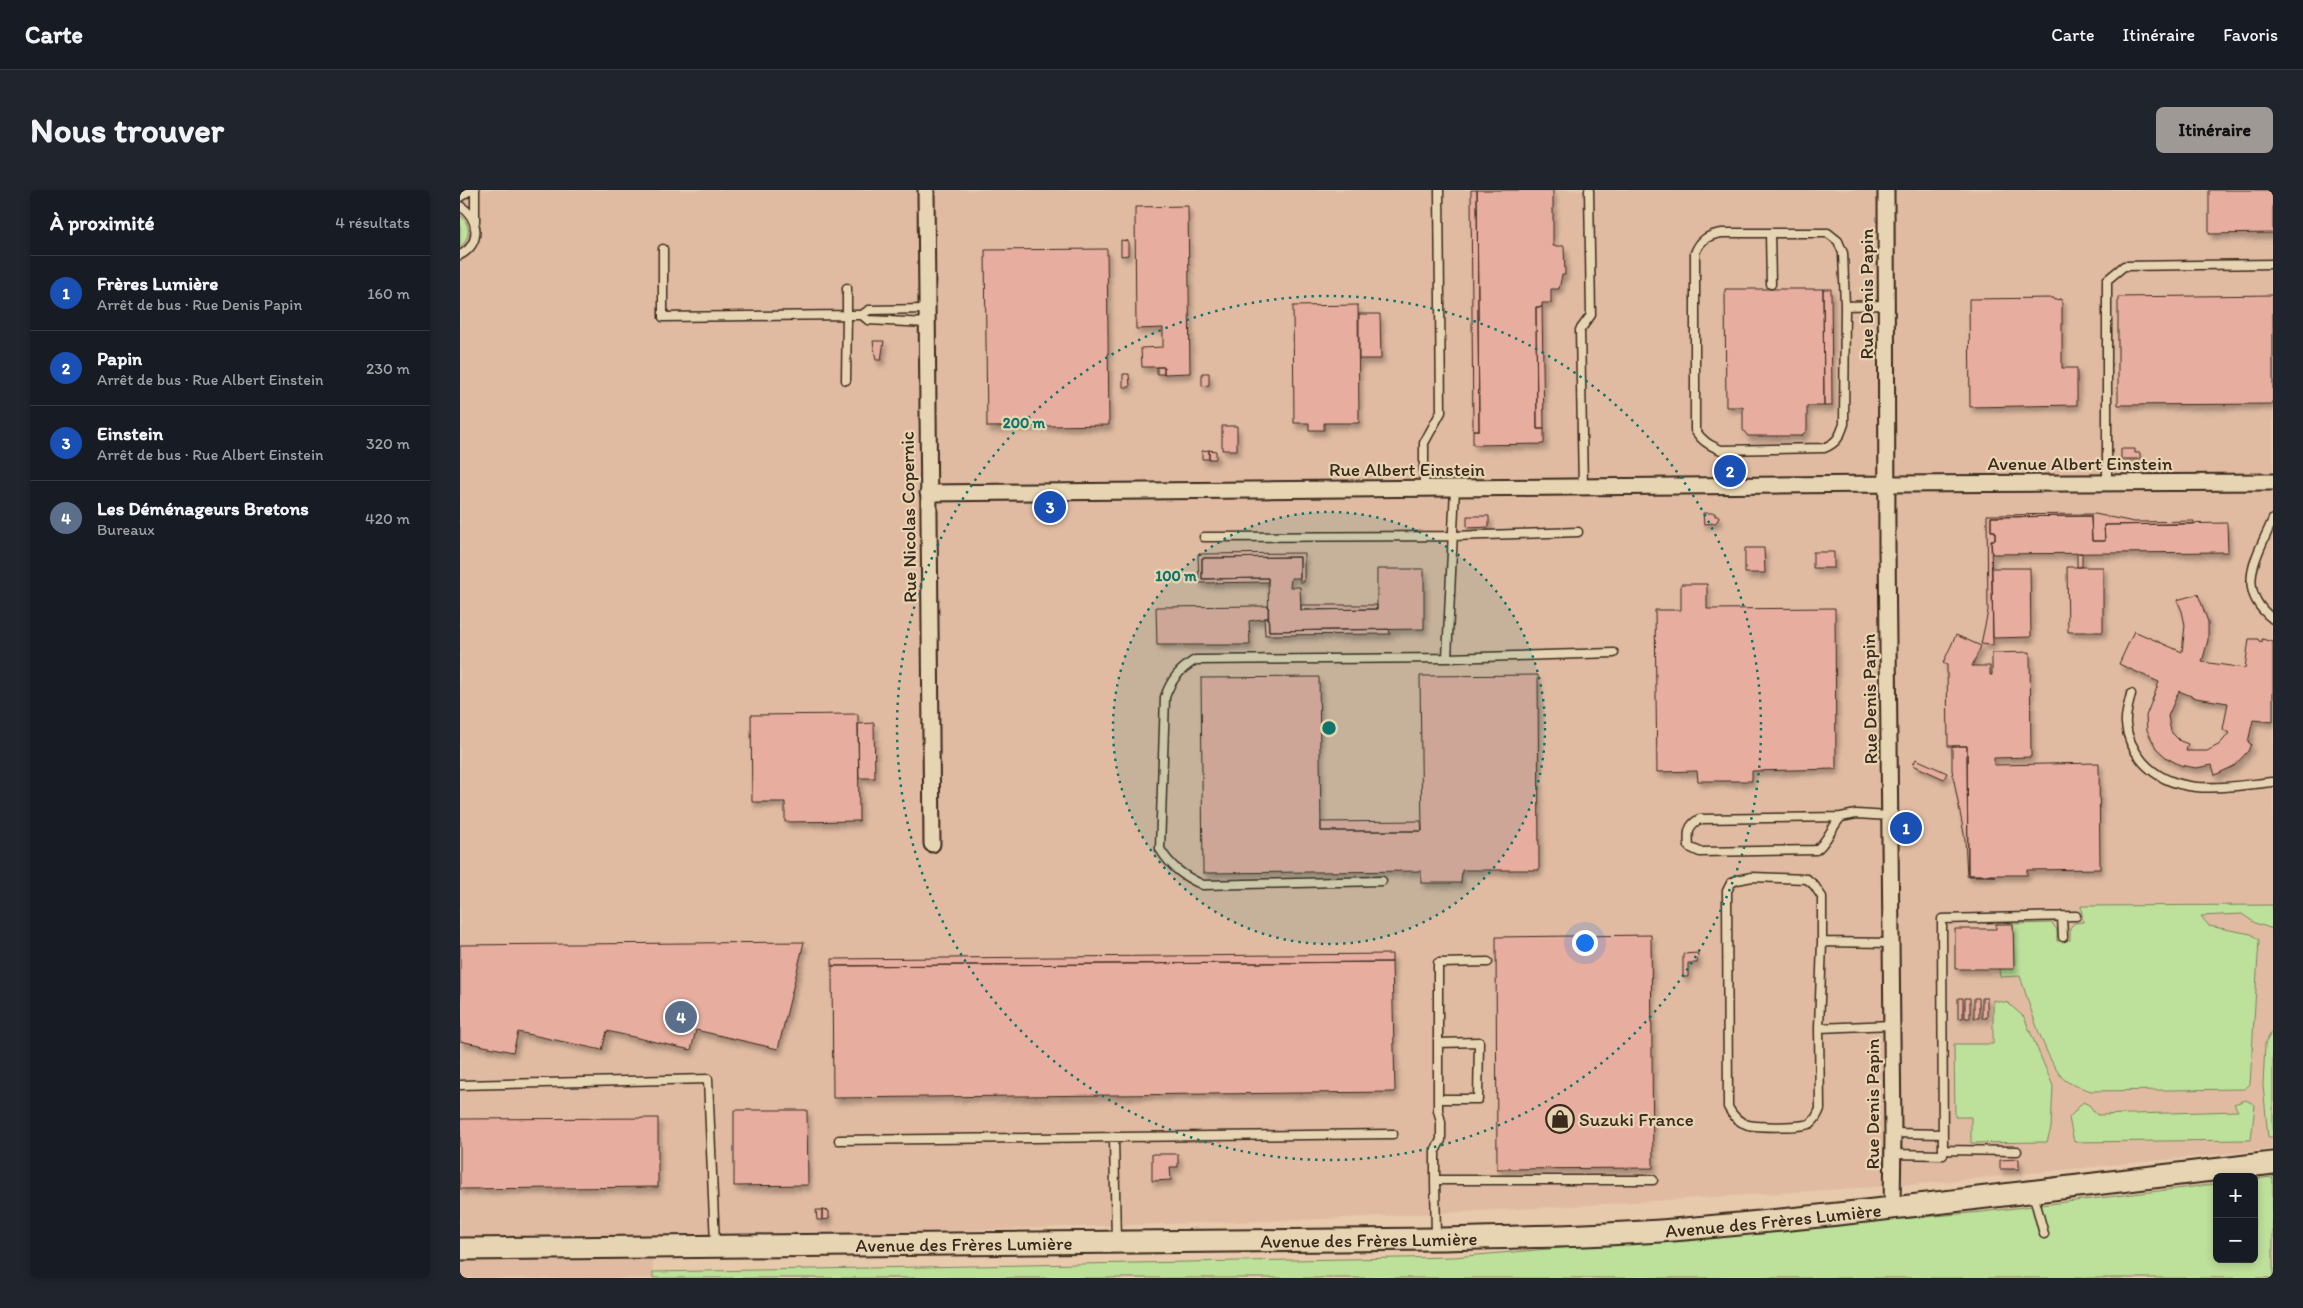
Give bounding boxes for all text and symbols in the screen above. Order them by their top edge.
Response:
text: Carte [25,20,83,49]
text: Carte [2051,24,2095,46]
text: Itinéraire [2123,24,2195,46]
text: Favoris [2223,24,2278,46]
button: Itinéraire [2156,107,2273,153]
text: Nous trouver [30,109,224,151]
text: À proximité [50,210,155,235]
text: 4 résultats [335,213,410,232]
street label: Rue Denis Papin [1855,228,1878,359]
text: Frères Lumière [97,272,218,295]
text: 1 [62,284,70,303]
text: 160 m [367,284,410,303]
text: Arrêt de bus · Rue Denis Papin [97,295,302,314]
text: Papin [97,347,142,370]
text: 2 [62,359,70,378]
text: 230 m [366,359,410,378]
text: Arrêt de bus · Rue Albert Einstein [97,370,324,389]
text: 200 m [1003,414,1046,432]
text: Einstein [97,422,163,445]
street label: Rue Nicolas Copernic [896,431,921,603]
text: 3 [62,434,70,453]
text: 320 m [366,434,410,453]
text: Arrêt de bus · Rue Albert Einstein [97,445,324,464]
pin: 2 [1714,452,1746,490]
street label: Avenue Albert Einstein [1987,452,2173,475]
street label: Rue Albert Einstein [1329,458,1485,481]
pin: 3 [1034,488,1066,526]
text: Les Déménageurs Bretons [97,497,309,520]
text: 4 [61,509,71,528]
text: 420 m [365,509,410,528]
text: Bureaux [97,520,155,539]
text: 100 m [1155,567,1197,585]
street label: Rue Denis Papin [1857,633,1882,765]
centre of rings [1320,719,1338,737]
pin: 1 [1890,809,1922,847]
your location [1572,930,1598,956]
pin: 4 [665,998,697,1036]
street label: Rue Denis Papin [1861,1038,1884,1169]
shop icon: Suzuki France [1545,1104,1575,1134]
place label: Suzuki France [1579,1108,1694,1131]
map controls [2213,1173,2258,1263]
button: + [2213,1173,2258,1218]
street label: Avenue des Frères Lumière [1664,1198,1883,1243]
button: − [2213,1218,2258,1263]
street label: Avenue des Frères Lumière [1260,1227,1478,1253]
street label: Avenue des Frères Lumière [855,1232,1073,1257]

